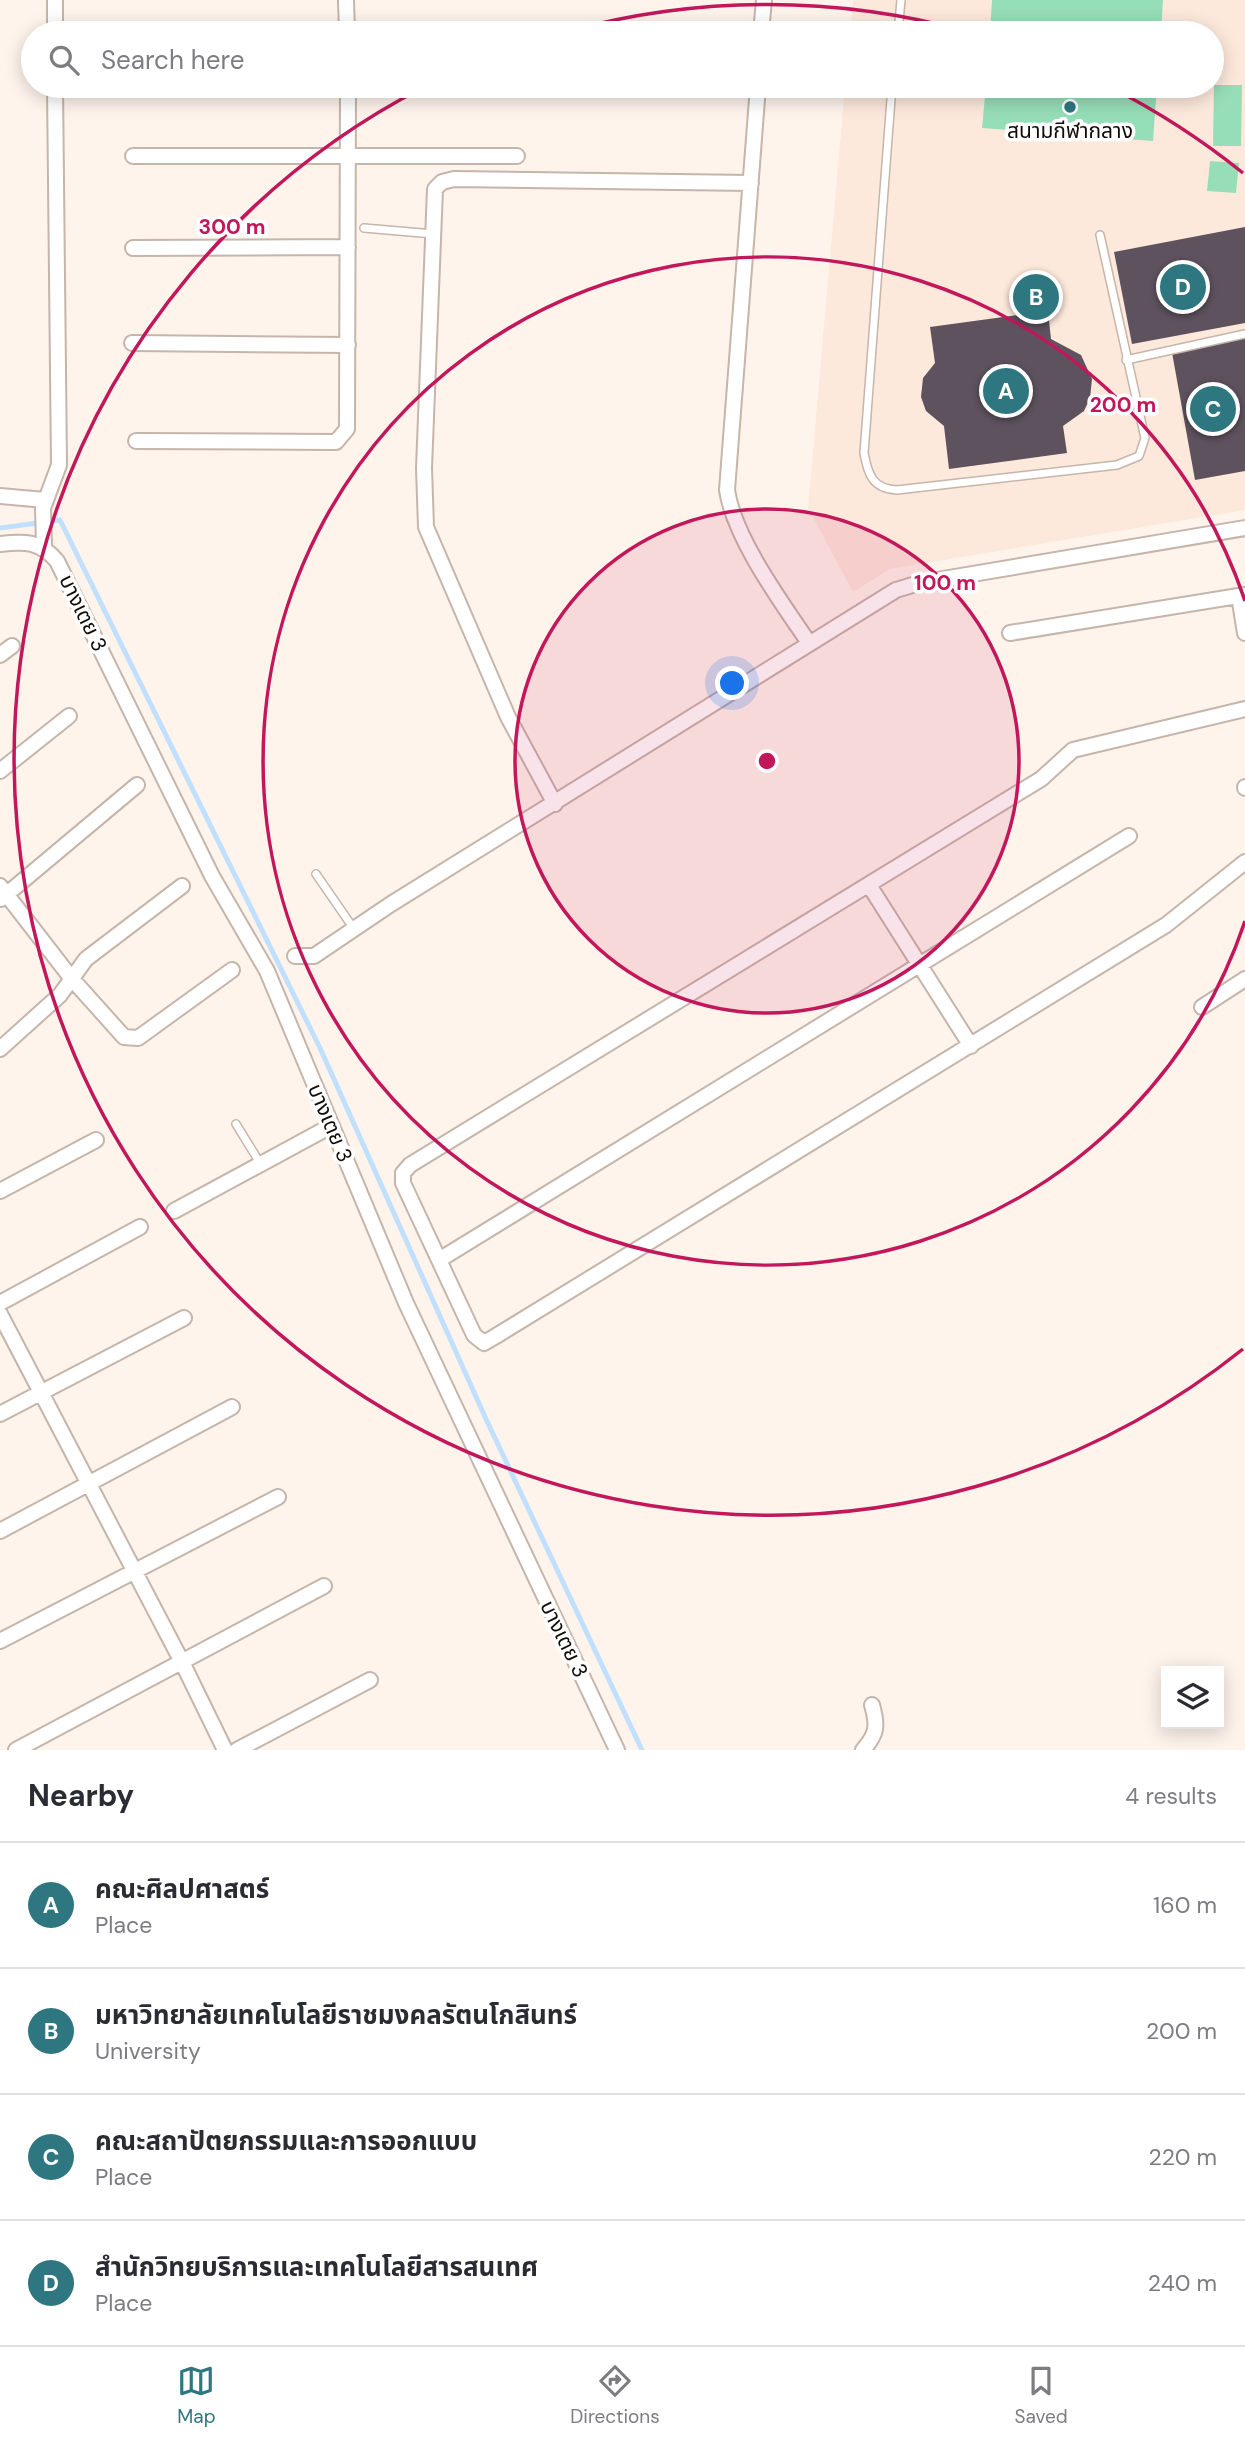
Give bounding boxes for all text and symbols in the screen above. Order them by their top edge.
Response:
search box [21,21,1224,98]
icon: search [45,41,83,79]
text: Search here [101,43,244,77]
marker: สนามกีฬากลาง [1062,99,1078,115]
place label: สนามกีฬากลาง [1007,117,1133,145]
text: 300 m [199,213,265,241]
pin: D [1160,261,1206,313]
pin: B [1013,271,1059,323]
pin: A [983,365,1029,417]
pin: C [1190,383,1236,435]
text: 200 m [1090,391,1156,419]
text: 100 m [914,569,976,597]
street label: บางเตย 3 [52,570,114,656]
your location [715,666,749,700]
centre of rings [755,749,779,773]
street label: บางเตย 3 [301,1080,359,1166]
street label: บางเตย 3 [533,1596,595,1682]
map controls [1161,1666,1224,1729]
button: layers [1161,1666,1224,1729]
text: Nearby [28,1776,134,1815]
text: 4 results [1125,1781,1217,1811]
text: คณะศิลปศาสตร์ [95,1872,269,1906]
text: A [43,1890,59,1920]
text: 160 m [1153,1890,1217,1920]
text: Place [95,1910,152,1940]
text: มหาวิทยาลัยเทคโนโลยีราชมงคลรัตนโกสินทร์ [95,1998,577,2032]
text: B [44,2016,58,2046]
text: 200 m [1146,2016,1217,2046]
text: University [95,2036,201,2066]
text: คณะสถาปัตยกรรมและการออกแบบ [95,2124,477,2158]
text: C [43,2142,59,2172]
text: 220 m [1148,2142,1217,2172]
text: Place [95,2162,152,2192]
text: สำนักวิทยบริการและเทคโนโลยีสารสนเทศ [95,2250,538,2284]
text: D [43,2268,59,2298]
text: 240 m [1148,2268,1217,2298]
text: Place [95,2288,152,2318]
tab: Map [177,2362,216,2429]
tab: Directions [570,2362,660,2429]
tab: Saved [1014,2362,1068,2429]

